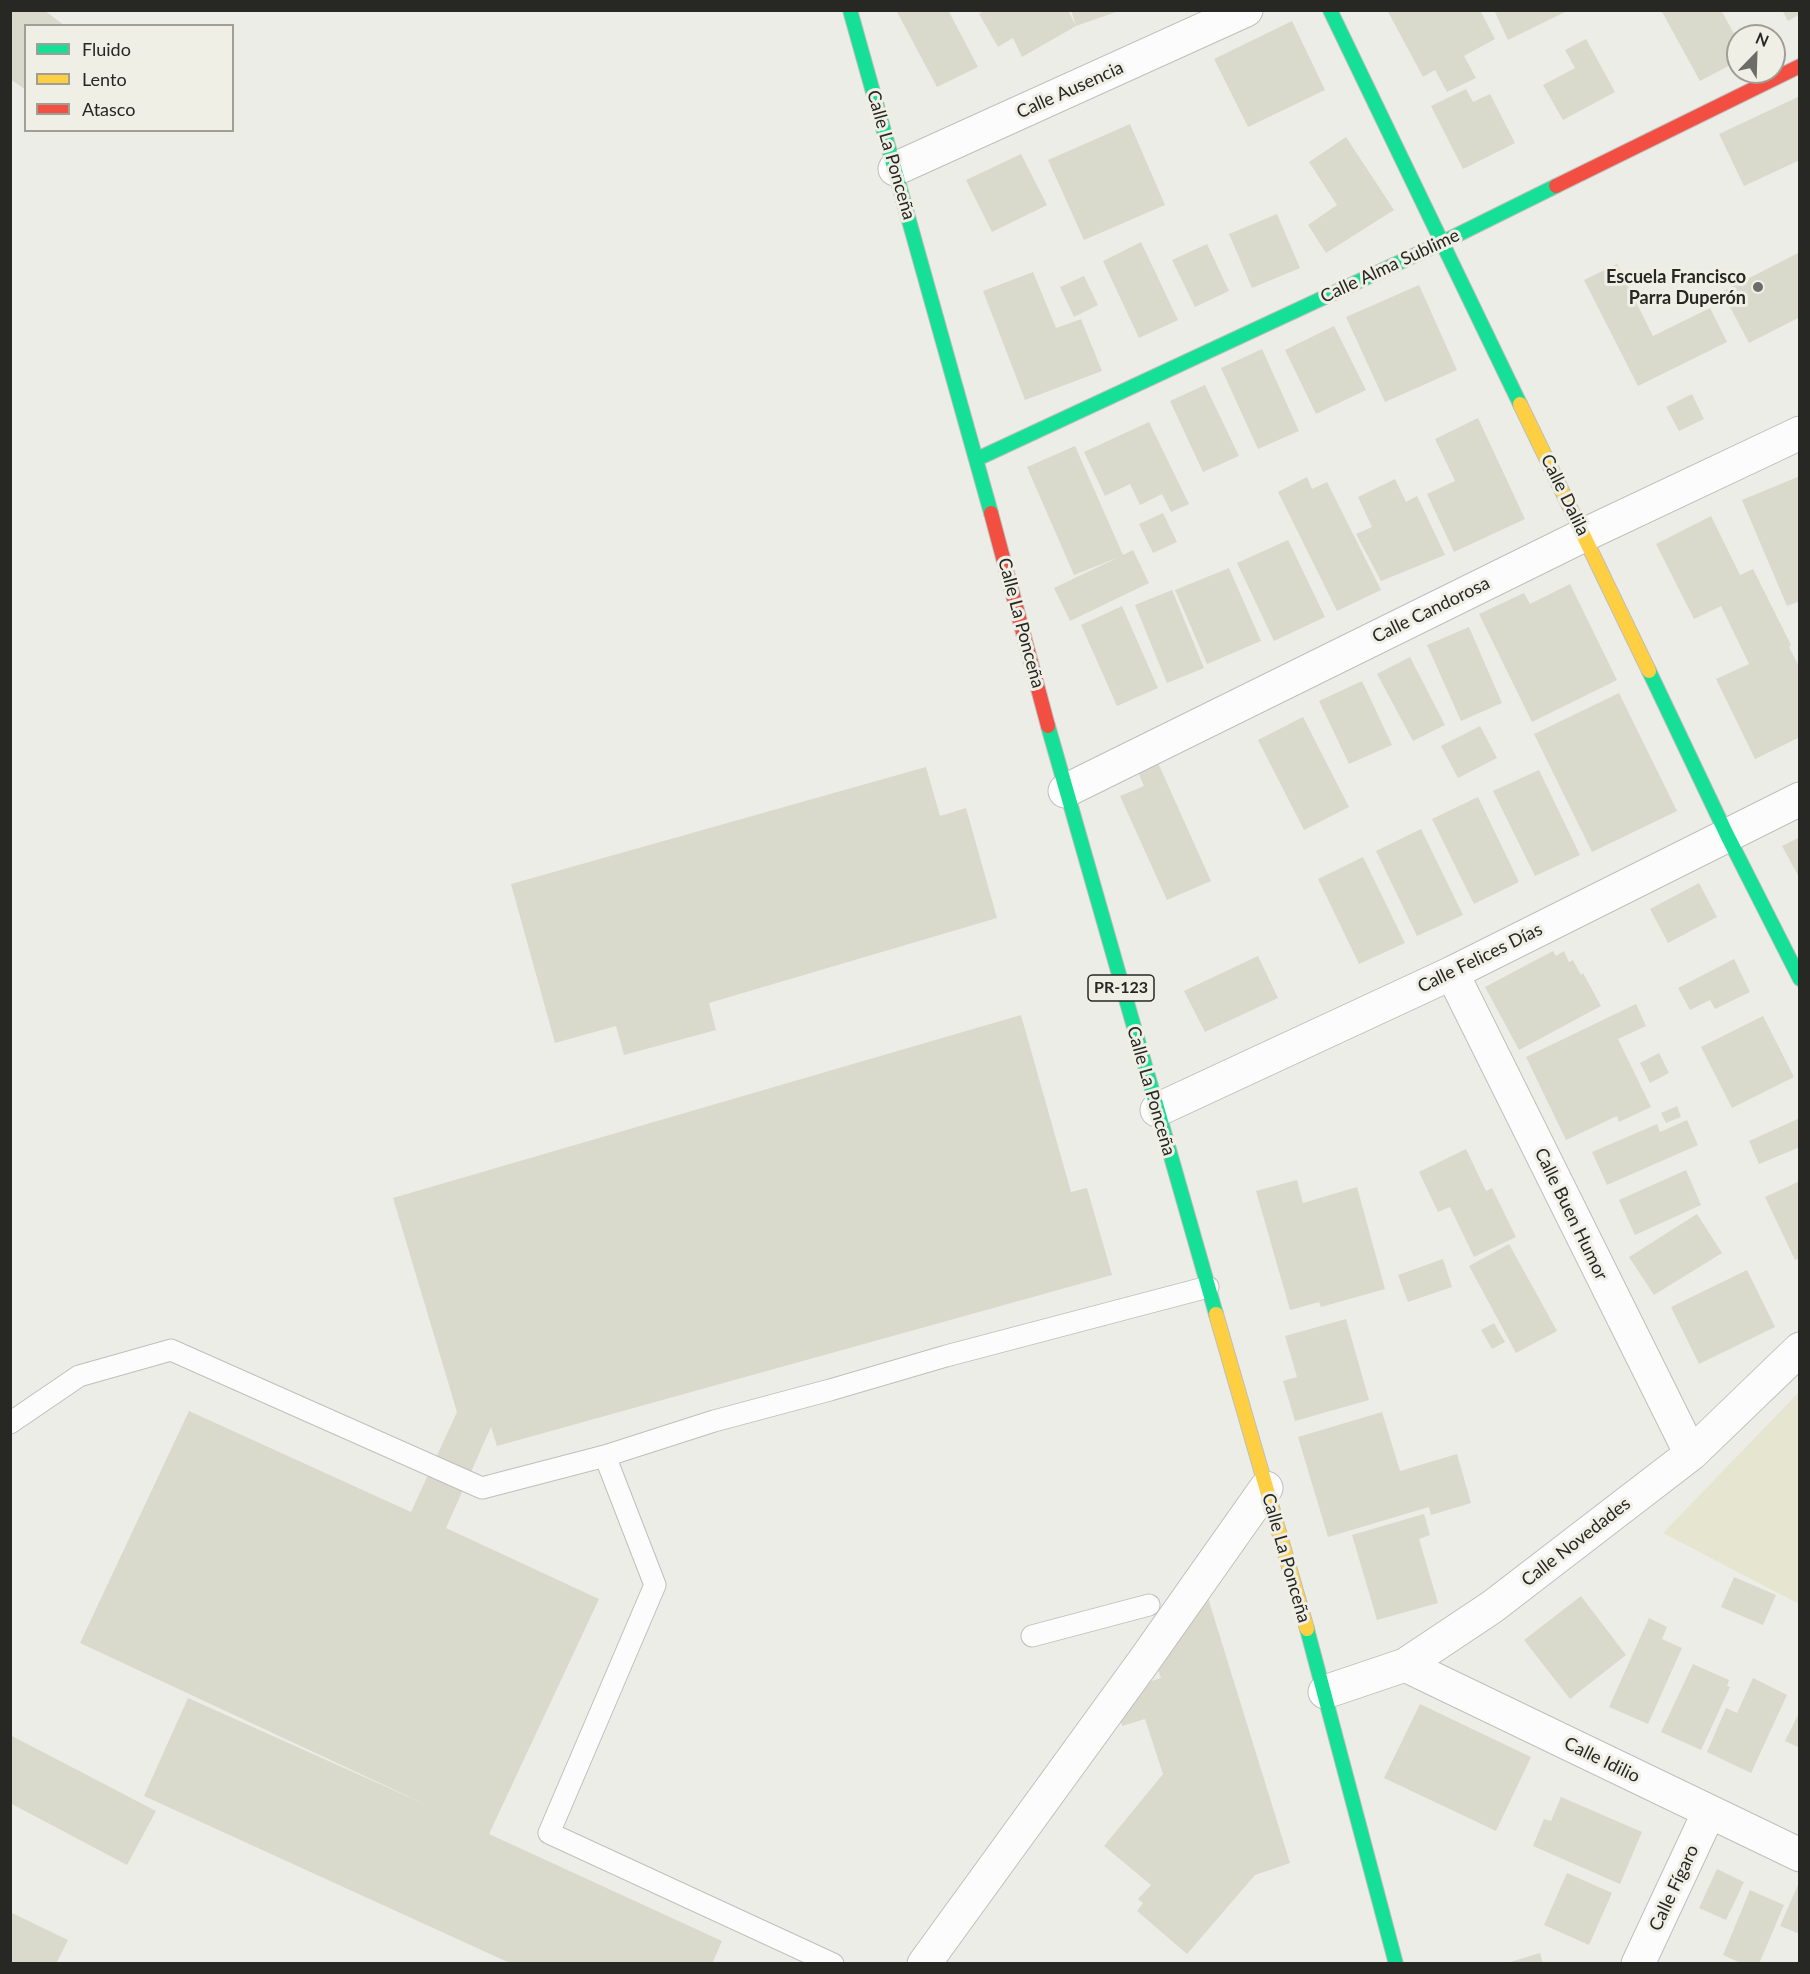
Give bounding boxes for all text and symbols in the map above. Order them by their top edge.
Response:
legend [24,24,234,132]
north arrow [1726,24,1786,84]
text: N [1753,28,1772,50]
text: Fluido [82,38,131,60]
street label: Calle Ausencia [1013,57,1127,123]
text: Lento [82,68,127,90]
street label: Calle La Ponceña [862,88,920,222]
text: Atasco [82,98,135,120]
street label: Calle Alma Sublime [1317,224,1463,308]
place label: Escuela Francisco Parra Duperón [1606,266,1746,308]
marker: Escuela Francisco Parra Duperón [1751,280,1765,294]
street label: Calle Dalila [1536,451,1594,539]
street label: Calle La Ponceña [993,556,1049,690]
street label: Calle Candorosa [1369,572,1493,648]
street label: Calle Felices Días [1414,918,1546,998]
road number: PR-123 [1088,975,1154,1001]
street label: Calle La Ponceña [1122,1024,1180,1158]
street label: Calle Buen Humor [1530,1144,1612,1284]
street label: Calle La Ponceña [1257,1491,1315,1625]
street label: Calle Novedades [1517,1493,1635,1591]
street label: Calle Idilio [1561,1732,1643,1788]
street label: Calle Fígaro [1645,1842,1703,1934]

